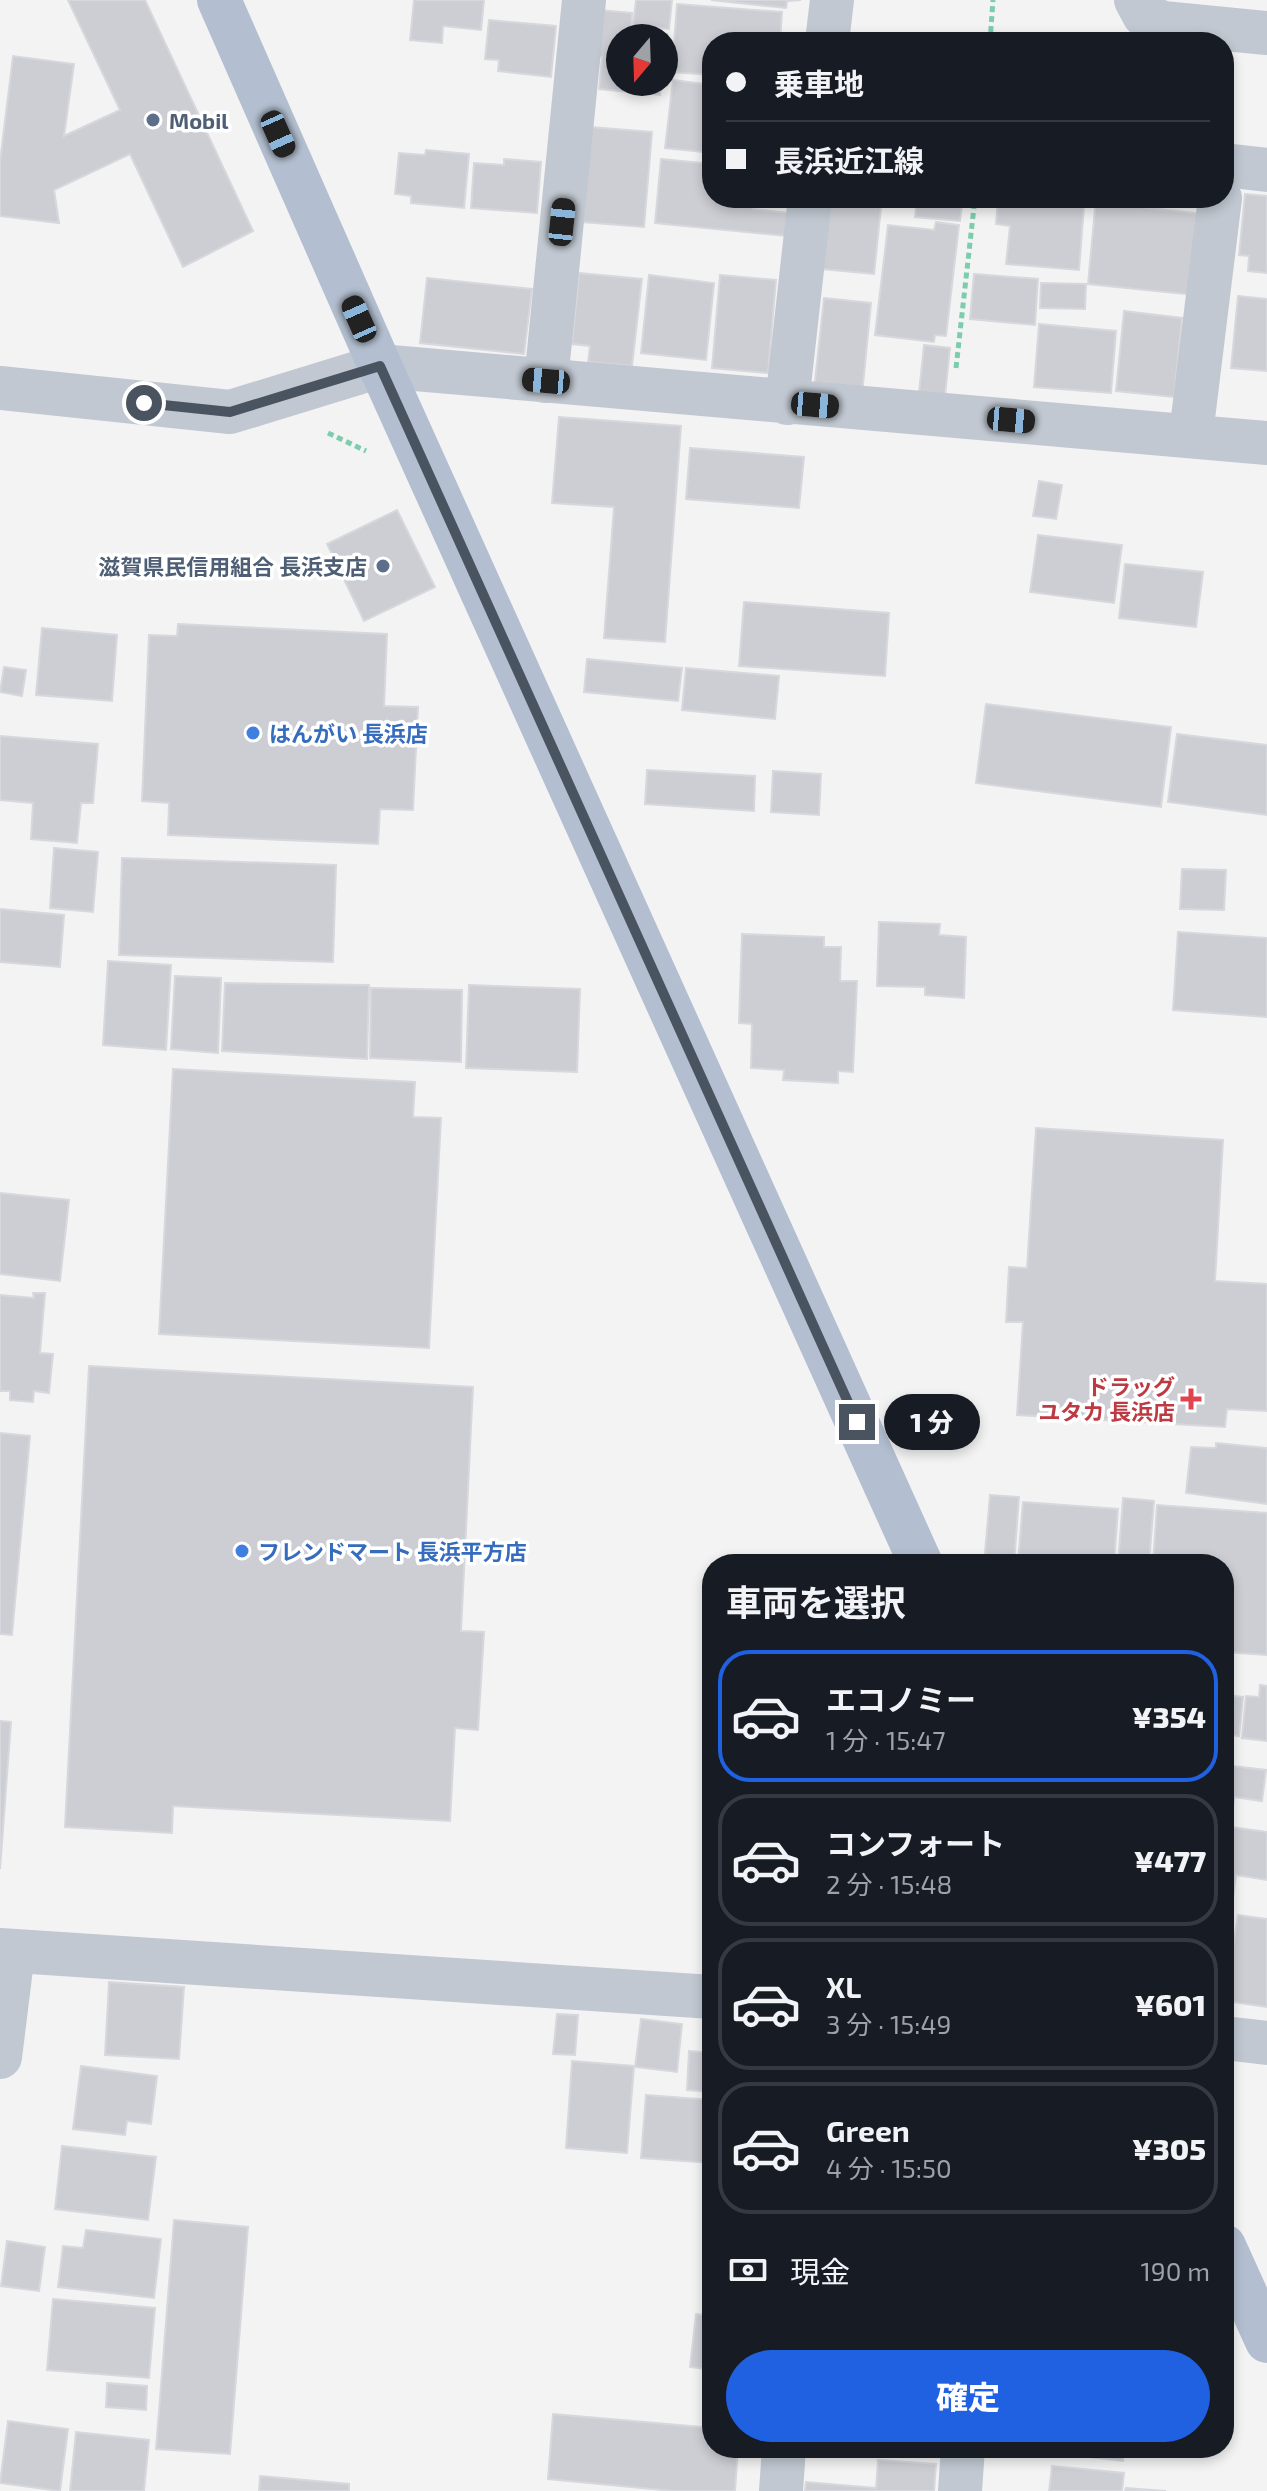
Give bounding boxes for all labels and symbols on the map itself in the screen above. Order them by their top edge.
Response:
north arrow [606,24,678,96]
place label: Mobil [169,107,229,133]
car [257,107,299,161]
marker: Mobil [144,111,162,129]
car [548,197,576,247]
car [338,292,380,346]
car [521,367,571,395]
route start [126,385,162,421]
car [790,391,840,419]
car [986,406,1036,434]
place label: 滋賀県民信用組合 長浜支店 [98,553,367,579]
marker: 滋賀県民信用組合 長浜支店 [374,557,392,575]
place label: はんがい 長浜店 [269,720,428,746]
marker: はんがい 長浜店 [244,724,262,742]
place label: ドラッグ ユタカ 長浜店 [1038,1373,1175,1424]
marker: ドラッグ ユタカ 長浜店 [1182,1390,1200,1408]
callout: 1 分 [885,1394,981,1450]
route end [839,1404,875,1440]
place label: フレンドマート 長浜平方店 [258,1538,527,1564]
marker: フレンドマート 長浜平方店 [233,1542,251,1560]

